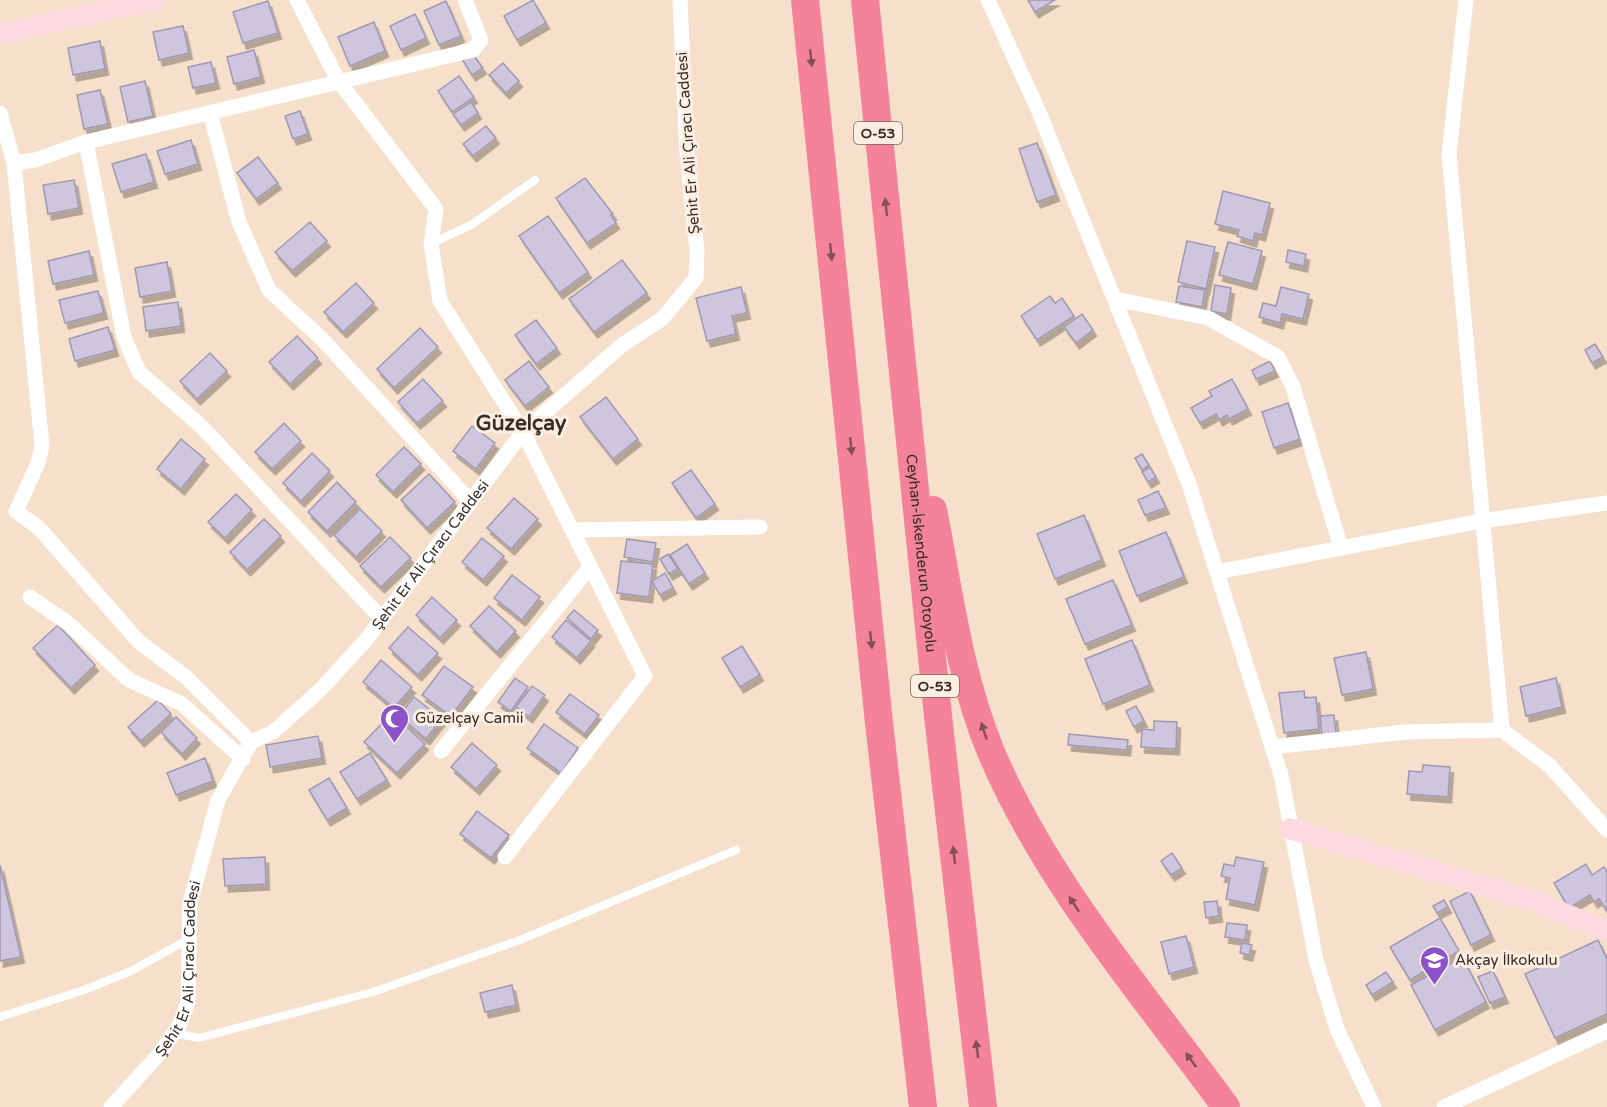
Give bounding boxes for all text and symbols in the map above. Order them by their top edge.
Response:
one-way arrow [806,49,816,68]
street label: Şehit Er Ali Çıracı Caddesi [673,51,703,235]
road number: O-53 [854,122,902,144]
one-way arrow [881,198,891,217]
one-way arrow [826,243,836,262]
district label: Güzelçay [476,411,567,436]
one-way arrow [846,437,856,456]
street label: Ceyhan-İskenderun Otoyolu [902,453,940,653]
street label: Şehit Er Ali Çıracı Caddesi [368,476,493,633]
one-way arrow [866,631,875,650]
road number: O-53 [911,675,959,697]
mosque icon: Güzelçay Camii [378,702,410,744]
place label: Güzelçay Camii [415,709,524,727]
one-way arrow [979,722,989,740]
one-way arrow [949,846,959,865]
street label: Şehit Er Ali Çıracı Caddesi [151,878,205,1060]
one-way arrow [1069,896,1080,912]
school or university icon: Akçay İlkokulu [1418,944,1450,986]
place label: Akçay İlkokulu [1455,951,1558,969]
one-way arrow [972,1039,981,1058]
one-way arrow [1185,1052,1197,1068]

